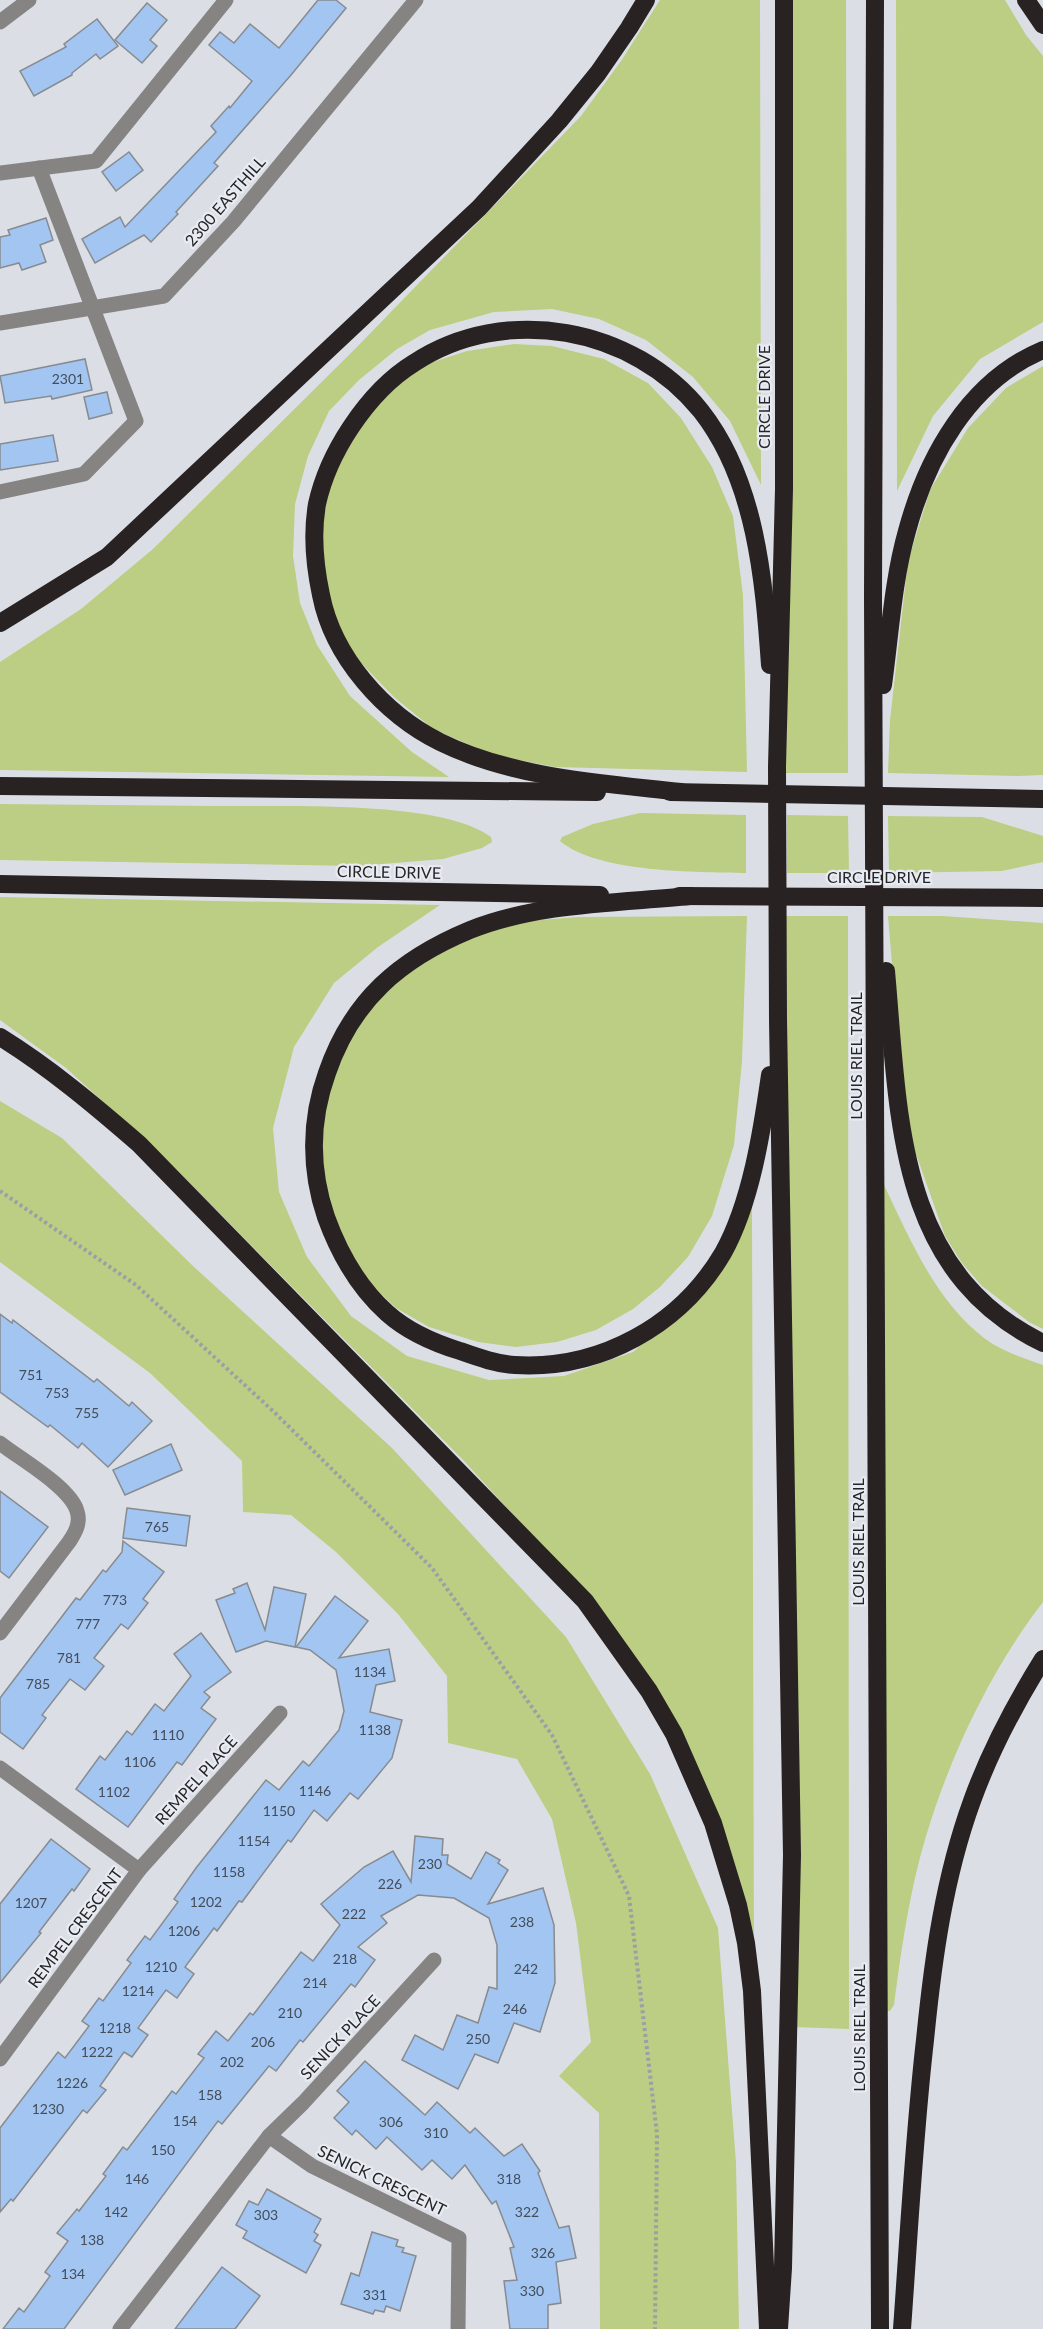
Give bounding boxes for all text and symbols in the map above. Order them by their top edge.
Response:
street label: 2300 EASTHILL [181,152,269,249]
street label: CIRCLE DRIVE [754,345,773,449]
house number: 2301 [52,370,84,387]
street label: CIRCLE DRIVE [337,861,441,882]
street label: CIRCLE DRIVE [827,867,931,886]
street label: LOUIS RIEL TRAIL [846,992,865,1120]
house number: 751 [19,1366,43,1383]
house number: 753 [45,1384,69,1401]
house number: 755 [75,1404,99,1421]
street label: LOUIS RIEL TRAIL [848,1478,867,1606]
house number: 765 [145,1518,169,1535]
house number: 773 [103,1591,127,1608]
house number: 777 [76,1615,100,1632]
house number: 781 [57,1649,81,1666]
house number: 1134 [354,1663,386,1680]
house number: 785 [26,1675,50,1692]
house number: 1138 [359,1721,391,1738]
house number: 1110 [152,1726,184,1743]
street label: REMPEL PLACE [151,1731,241,1828]
house number: 1106 [124,1753,156,1770]
house number: 1146 [299,1782,331,1799]
house number: 1102 [98,1783,130,1800]
house number: 1150 [263,1802,295,1819]
house number: 1154 [238,1832,270,1849]
house number: 230 [418,1855,442,1872]
house number: 1158 [213,1863,245,1880]
street label: REMPEL CRESCENT [23,1864,126,1991]
house number: 226 [378,1875,402,1892]
house number: 1202 [190,1893,222,1910]
house number: 1207 [15,1894,47,1911]
house number: 222 [342,1905,366,1922]
house number: 238 [510,1913,534,1930]
house number: 1206 [168,1922,200,1939]
house number: 218 [333,1950,357,1967]
house number: 1210 [145,1958,177,1975]
house number: 242 [514,1960,538,1977]
street label: LOUIS RIEL TRAIL [849,1964,868,2092]
house number: 214 [303,1974,327,1991]
house number: 1214 [122,1982,154,1999]
street label: SENICK PLACE [296,1991,384,2083]
house number: 246 [503,2000,527,2017]
house number: 210 [278,2004,302,2021]
house number: 1218 [99,2019,131,2036]
house number: 250 [466,2030,490,2047]
house number: 206 [251,2033,275,2050]
house number: 1222 [81,2043,113,2060]
house number: 202 [220,2053,244,2070]
house number: 1226 [56,2074,88,2091]
house number: 158 [198,2086,222,2103]
house number: 1230 [32,2100,64,2117]
house number: 154 [173,2112,197,2129]
house number: 306 [379,2113,403,2130]
house number: 310 [424,2124,448,2141]
street label: SENICK CRESCENT [315,2140,450,2219]
house number: 150 [151,2141,175,2158]
house number: 146 [125,2170,149,2187]
house number: 318 [497,2170,521,2187]
house number: 142 [104,2203,128,2220]
house number: 322 [515,2203,539,2220]
house number: 303 [254,2206,278,2223]
house number: 138 [80,2231,104,2248]
house number: 326 [531,2244,555,2261]
house number: 134 [61,2265,85,2282]
house number: 330 [520,2282,544,2299]
house number: 331 [363,2286,387,2303]

